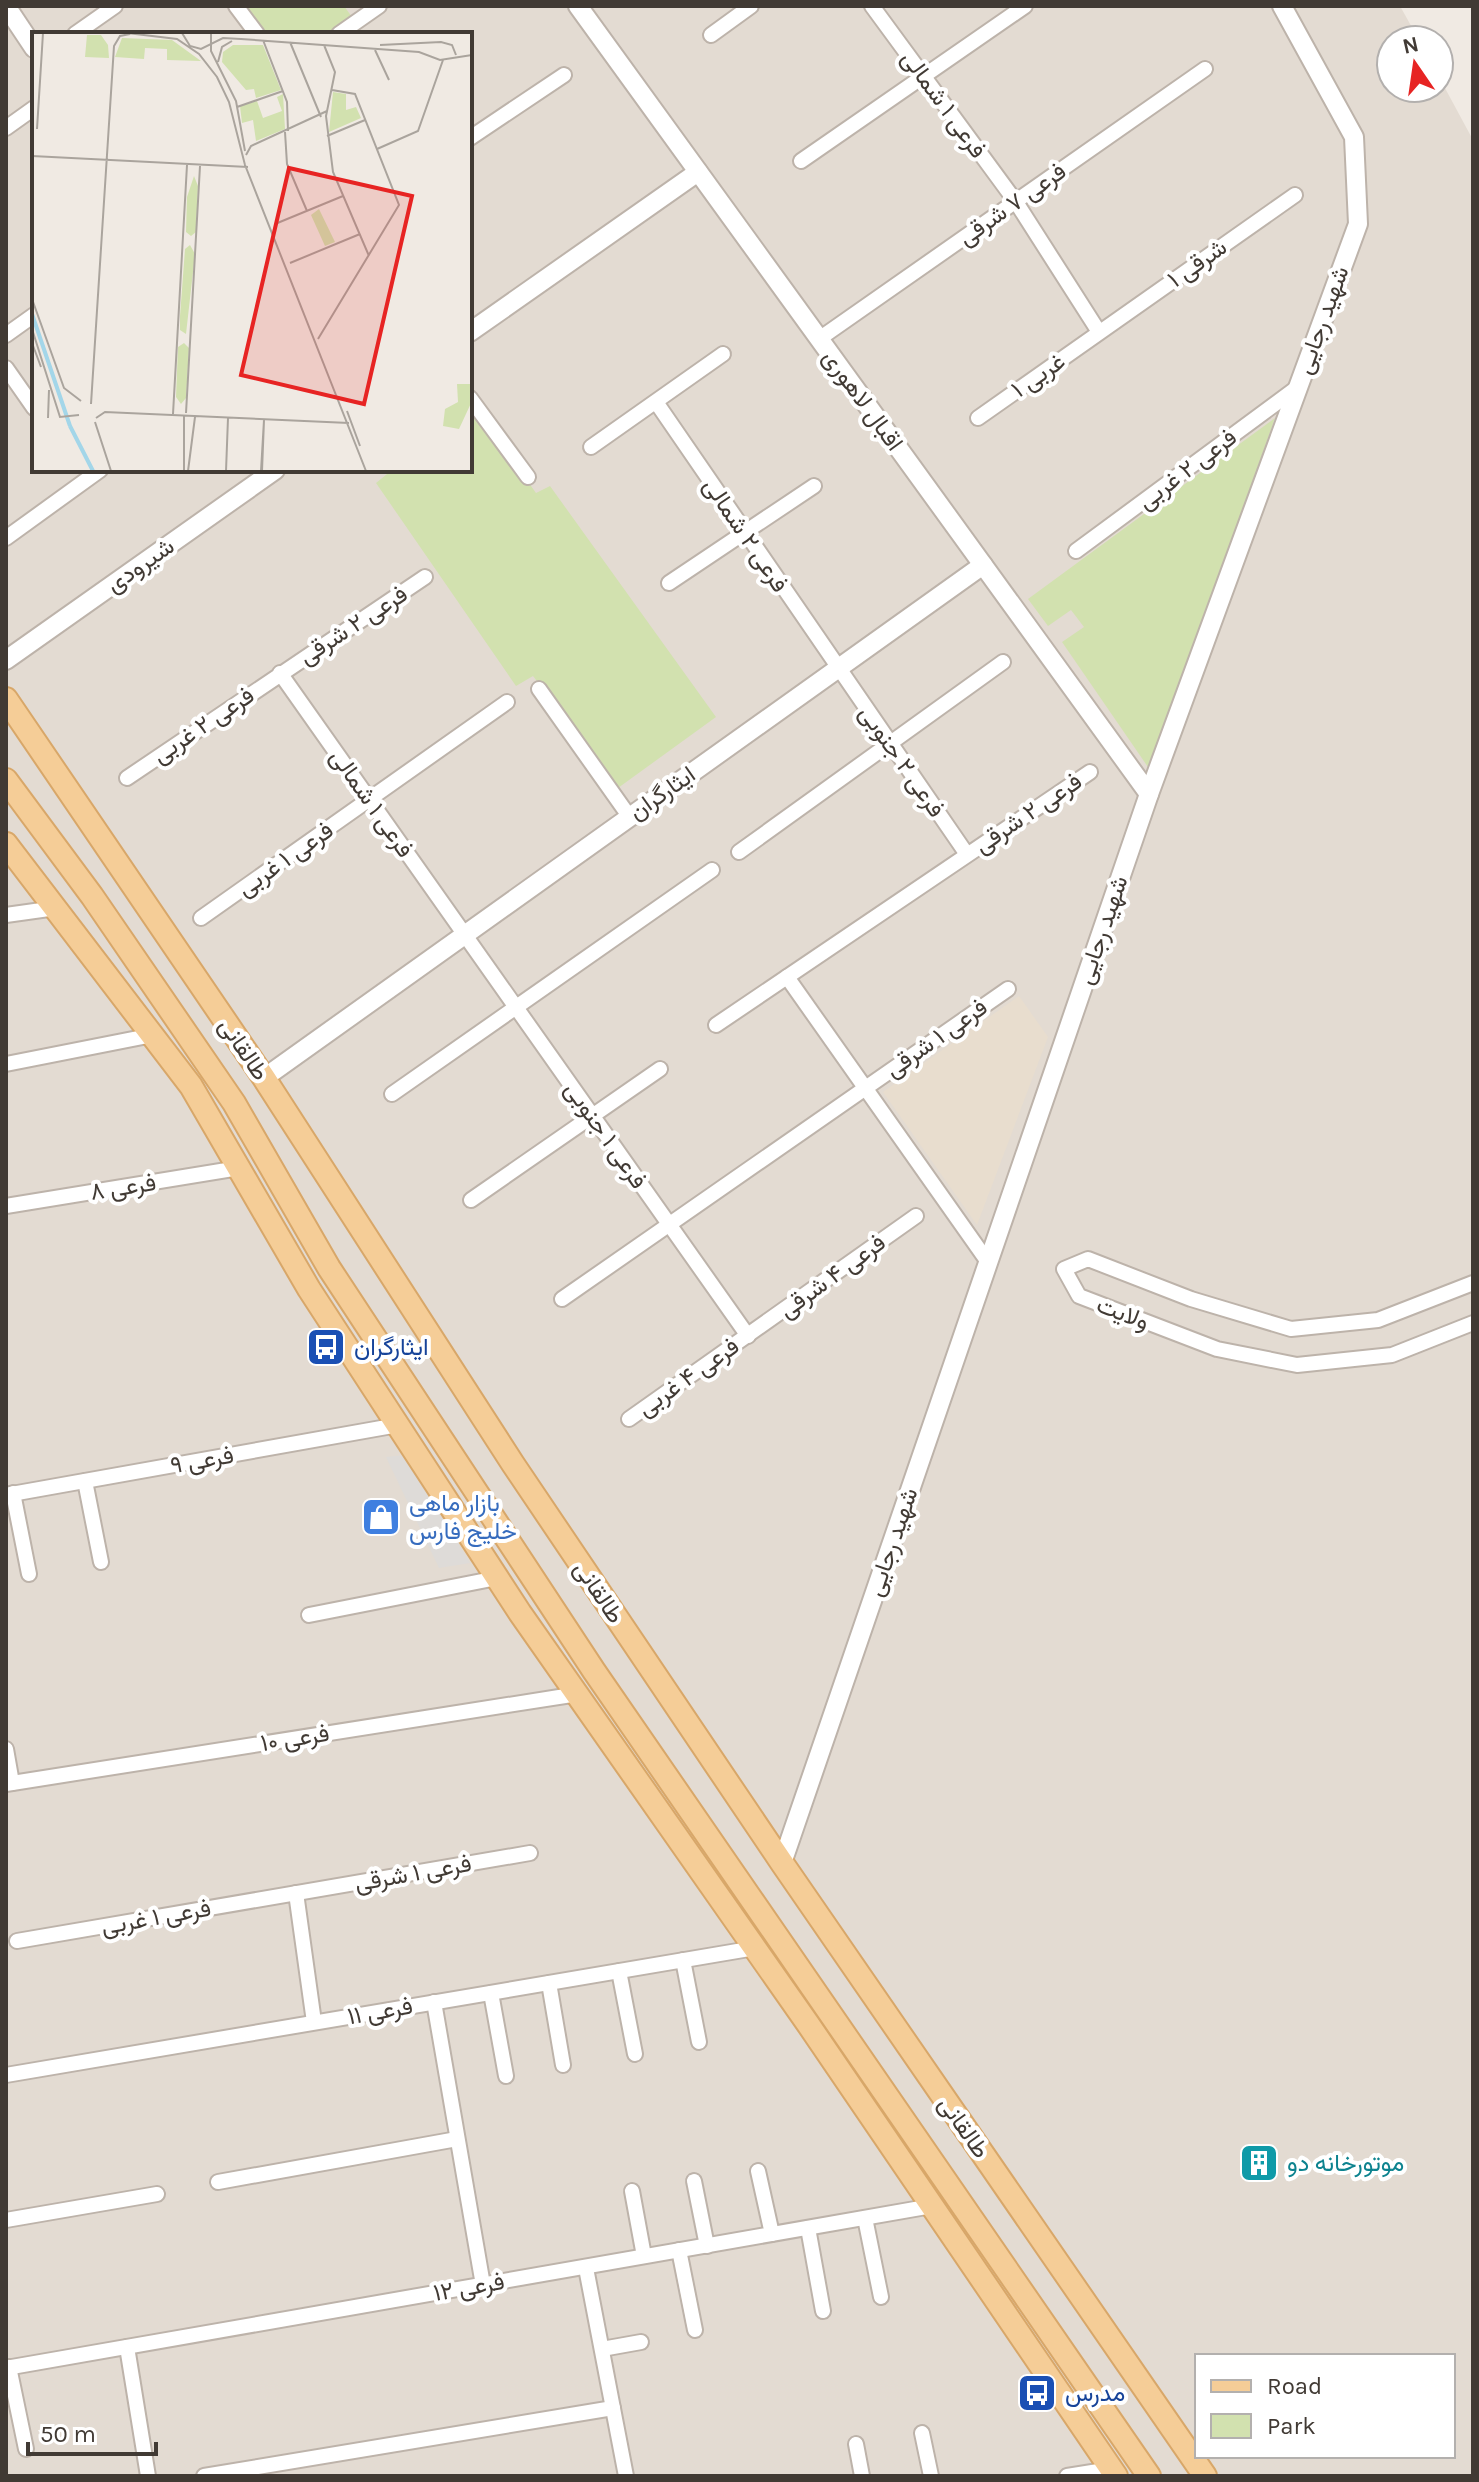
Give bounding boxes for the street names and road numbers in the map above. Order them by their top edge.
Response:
street label: فرعی ۱ شمالی [895,45,992,164]
street label: فرعی ۷ شرقی [953,157,1072,252]
street label: ۱ شرقی [1162,233,1233,294]
street label: شهید رجایی [1290,262,1355,378]
street label: اقبال لاهوری [816,344,909,457]
street label: ۱ غربی [1006,347,1071,404]
street label: فرعی ۲ غربی [1132,423,1243,516]
street label: فرعی ۲ شمالی [697,473,794,598]
street label: شیرودی [101,532,180,599]
street label: فرعی ۲ شرقی [294,580,413,671]
street label: فرعی ۲ غربی [147,681,260,770]
street label: فرعی ۲ جنوبی [852,700,951,823]
street label: فرعی ۱ شمالی [324,743,420,863]
street label: ایثارگران [623,760,701,827]
street label: فرعی ۲ شرقی [969,767,1088,860]
street label: فرعی ۱ غربی [232,816,339,903]
street label: شهید رجایی [1070,872,1135,988]
street label: فرعی ۱ شرقی [880,993,993,1084]
street label: طالقانی [213,1012,275,1086]
street label: فرعی ۱ جنوبی [558,1076,653,1195]
street label: فرعی ۸ [88,1168,158,1207]
street label: فرعی ۴ شرقی [773,1228,891,1325]
street label: ولایت [1092,1290,1153,1337]
street label: فرعی ۴ غربی [632,1332,745,1423]
street label: فرعی ۹ [168,1441,236,1480]
street label: شهید رجایی [860,1484,925,1600]
street label: طالقانی [568,1555,630,1629]
street label: فرعی ۱۰ [259,1719,332,1758]
street label: فرعی ۱ شرقی [353,1849,474,1898]
street label: فرعی ۱ غربی [99,1894,213,1941]
street label: فرعی ۱۱ [345,1991,415,2032]
street label: طالقانی [933,2091,995,2163]
street label: فرعی ۱۲ [431,2267,507,2308]

